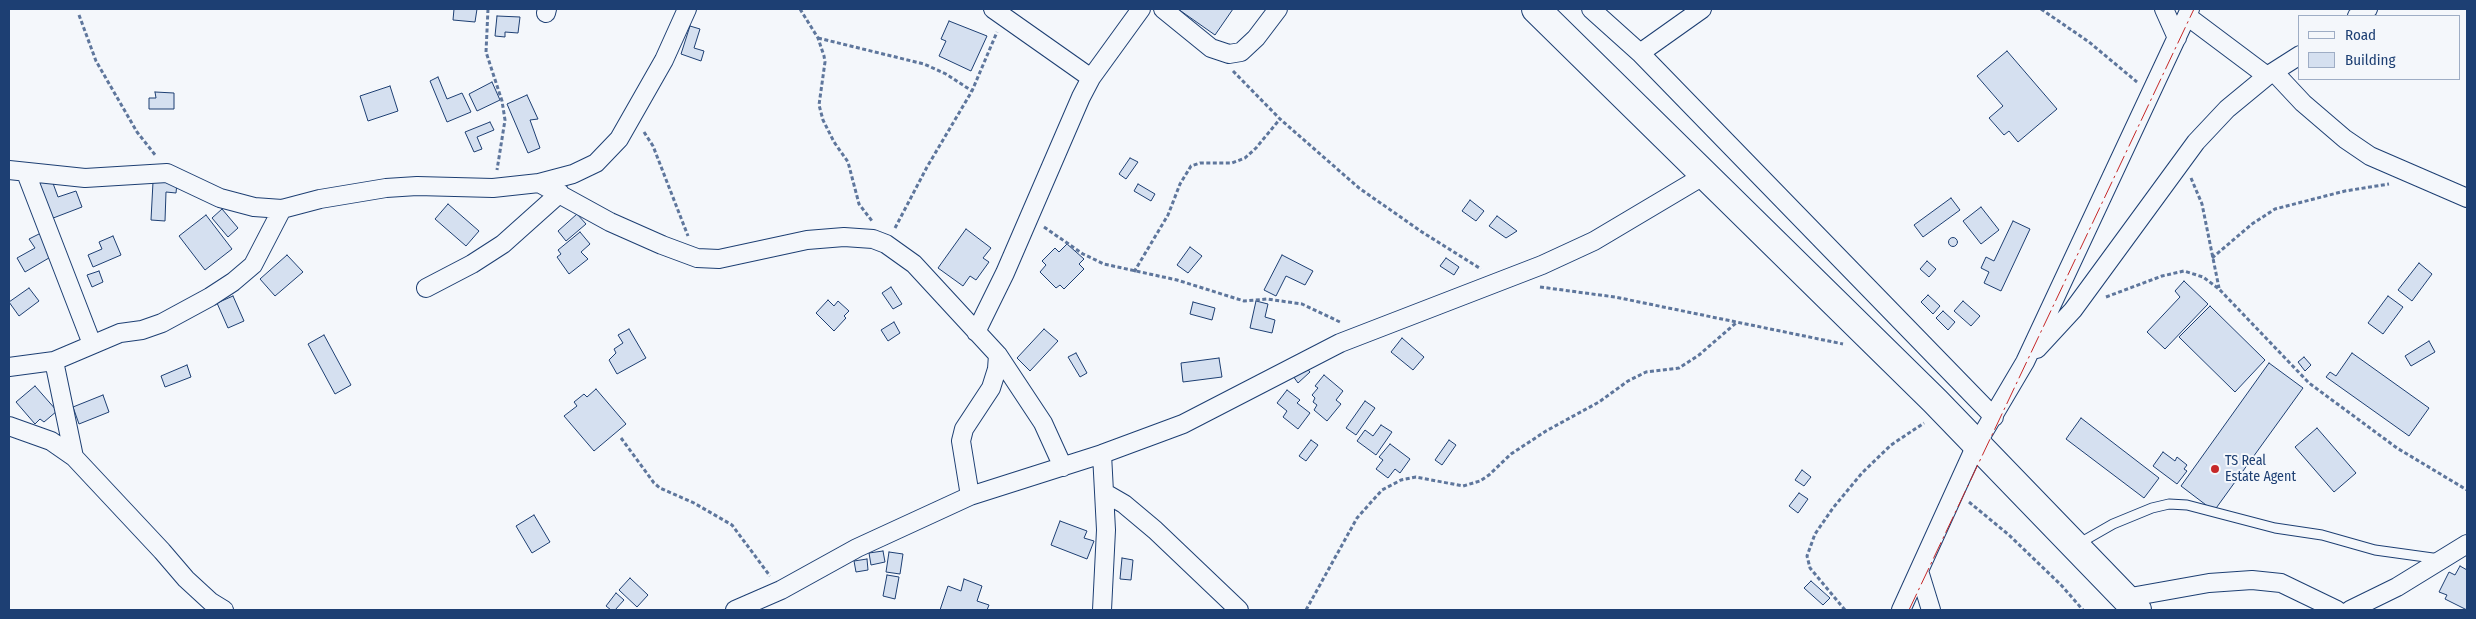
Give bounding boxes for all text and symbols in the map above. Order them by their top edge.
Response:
legend [2298,15,2461,80]
text: Road [2345,26,2376,44]
text: Building [2345,51,2396,69]
place label: TS Real Estate Agent [2225,453,2296,486]
marker: TS Real Estate Agent [2209,463,2221,475]

